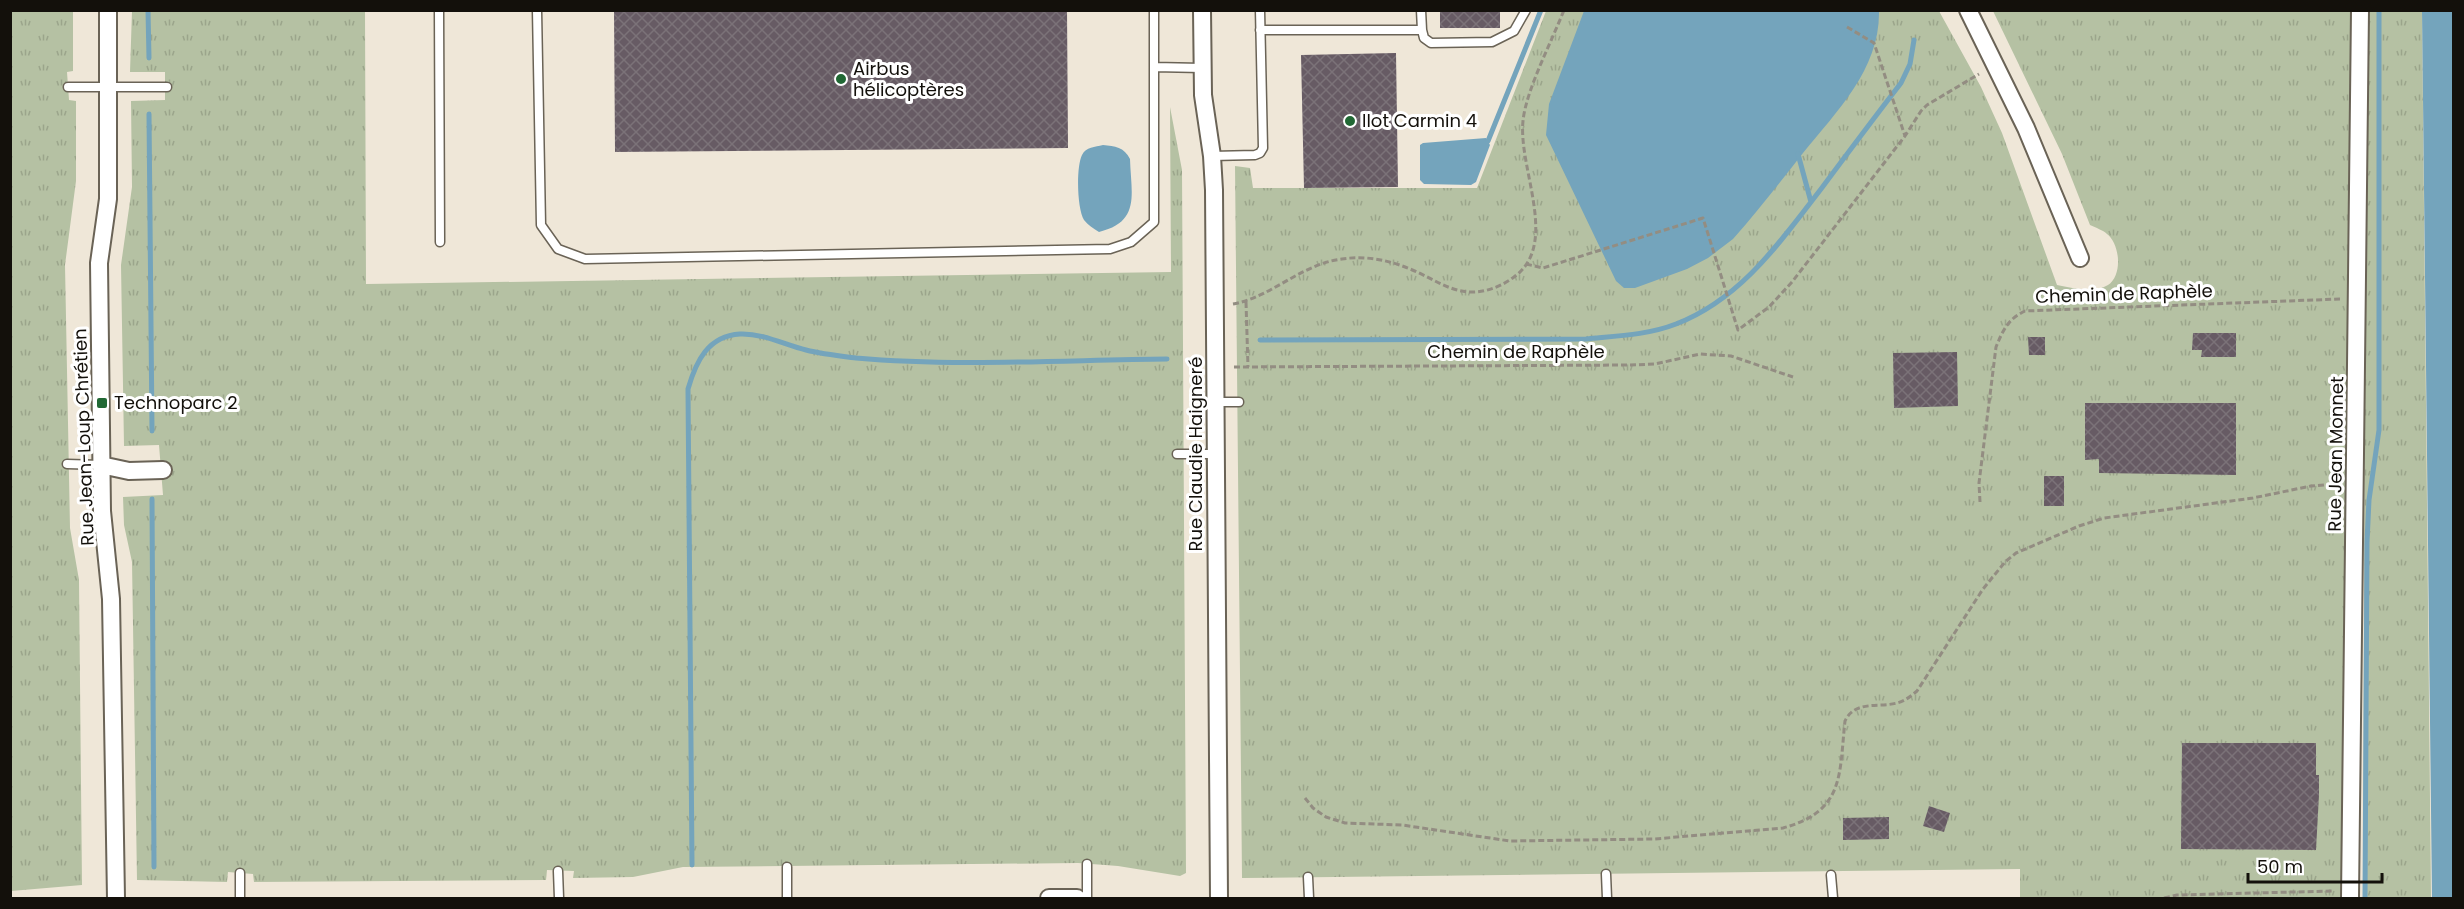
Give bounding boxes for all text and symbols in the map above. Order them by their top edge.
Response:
place label: Airbus hélicoptères [853,56,964,102]
marker: Airbus hélicoptères [834,72,848,86]
place label: Ilot Carmin 4 [1362,108,1477,133]
marker: Ilot Carmin 4 [1343,114,1357,128]
street label: Chemin de Raphèle [2035,278,2213,309]
street label: Rue Jean-Loup Chrétien [67,328,100,546]
street label: Chemin de Raphèle [1427,339,1605,364]
street label: Rue Claudie Haigneré [1183,357,1208,551]
street label: Rue Jean Monnet [2322,376,2349,532]
place label: Technoparc 2 [114,390,238,415]
marker: Technoparc 2 [95,396,109,410]
scale bar [2248,846,2382,884]
text: 50 m [2257,854,2303,879]

